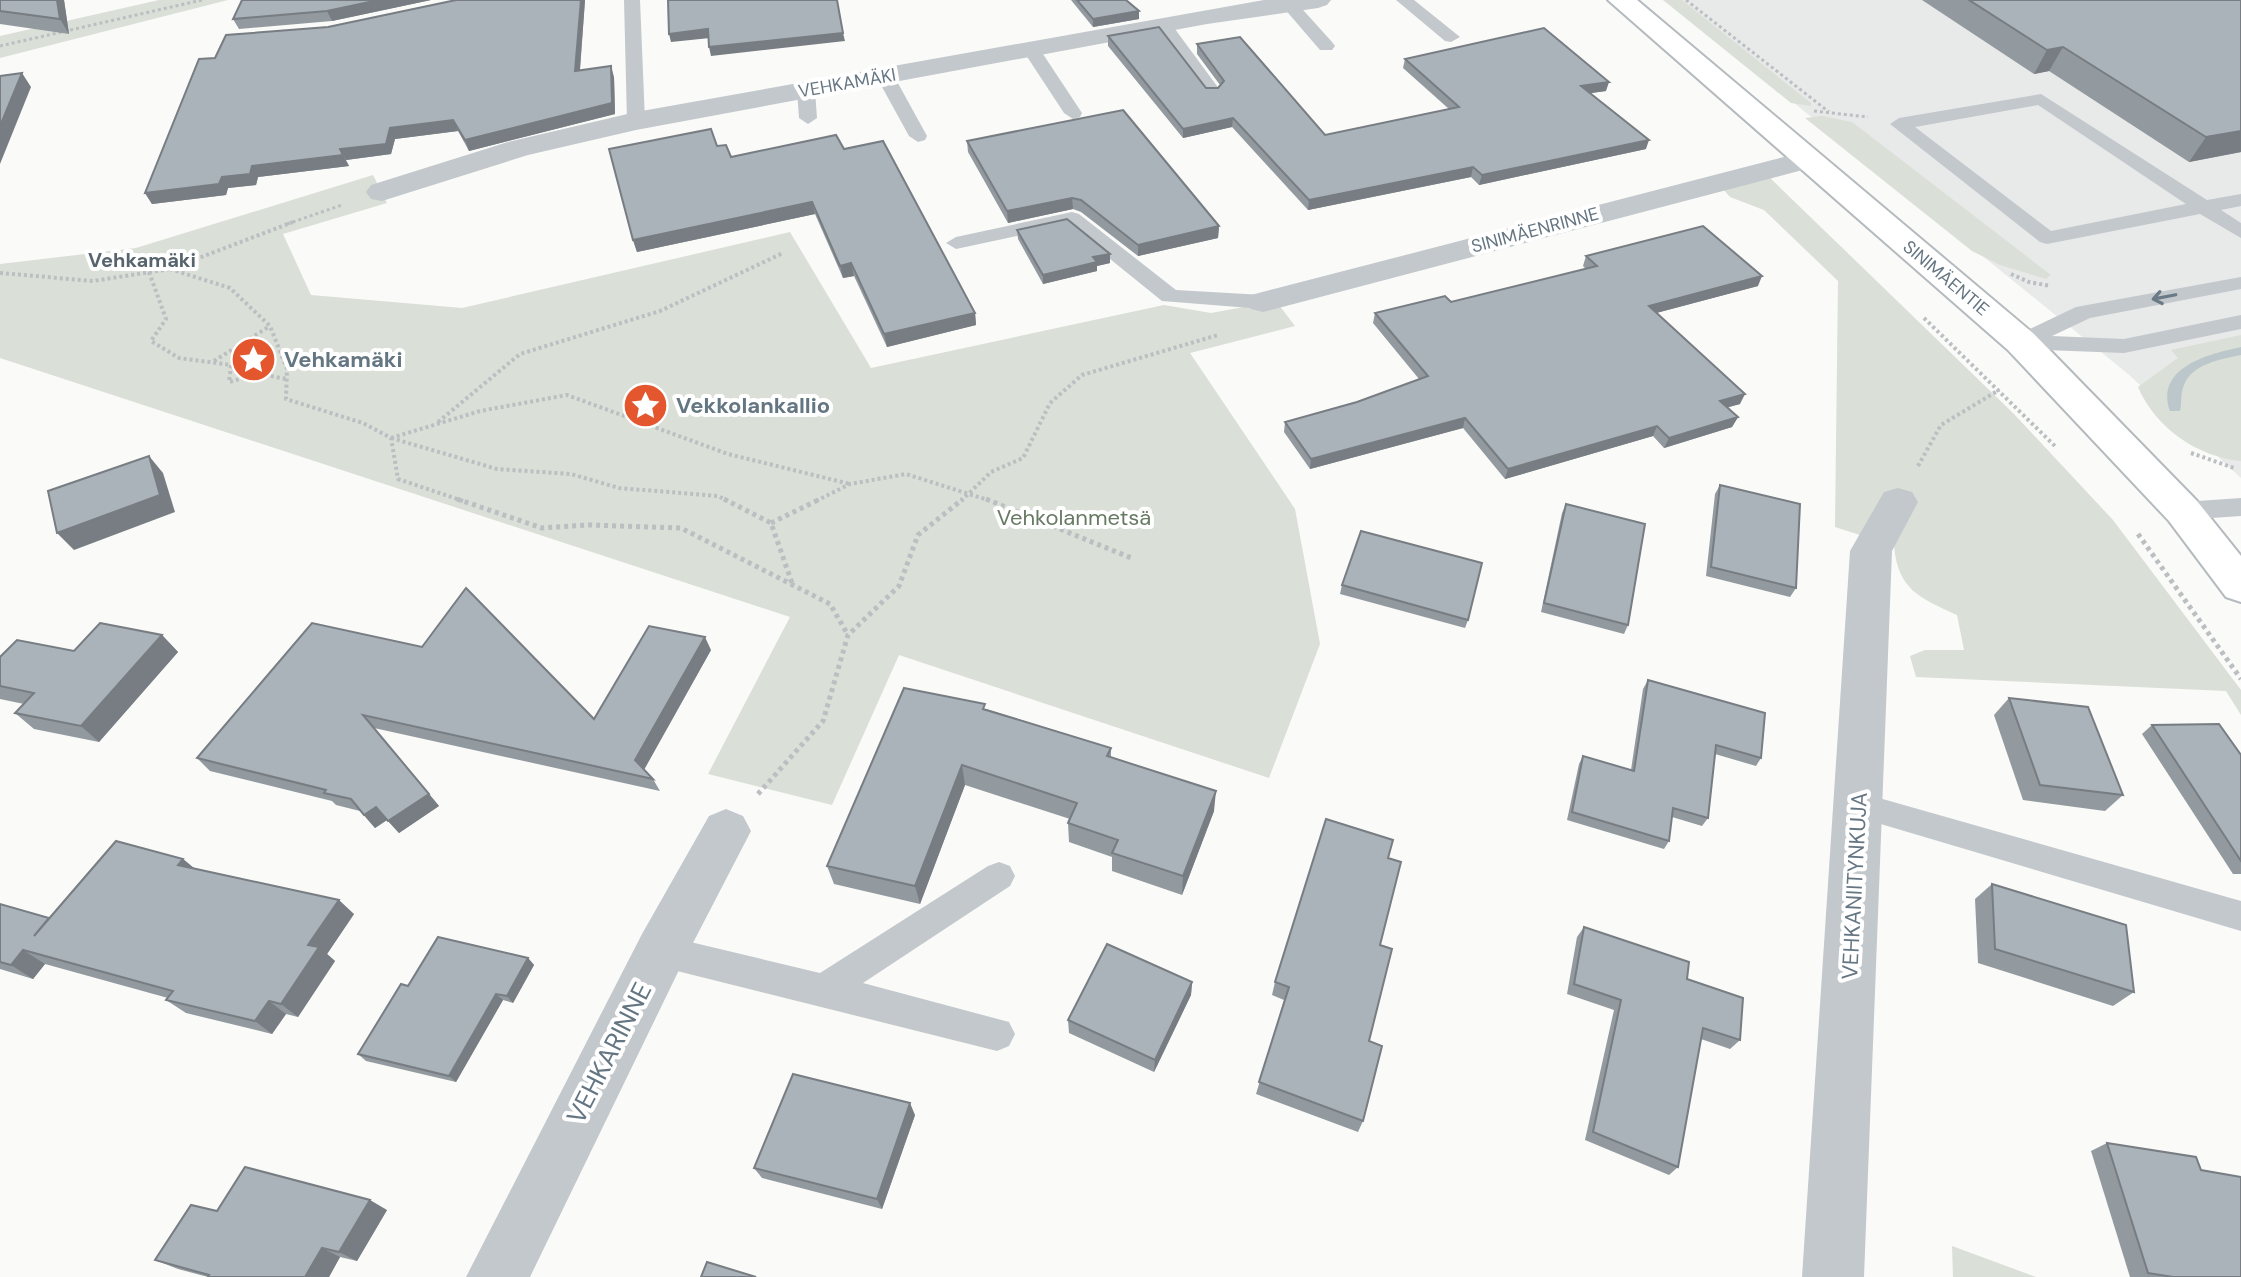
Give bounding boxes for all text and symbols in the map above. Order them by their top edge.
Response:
street label: VEHKAMÄKI [796,63,898,103]
street label: SINIMÄENRINNE [1469,201,1601,259]
street label: SINIMÄENTIE [1898,235,1994,321]
district label: Vehkamäki [88,247,196,273]
one-way arrow [2152,290,2178,305]
place icon: Vehkamäki [229,335,277,383]
place label: Vehkamäki [284,345,403,374]
place icon: Vekkolankallio [621,381,669,429]
place label: Vekkolankallio [676,391,830,420]
park label: Vehkolanmetsä [997,503,1151,532]
street label: VEHKANIITYNKUJA [1835,792,1874,980]
street label: VEHKARINNE [559,977,659,1129]

